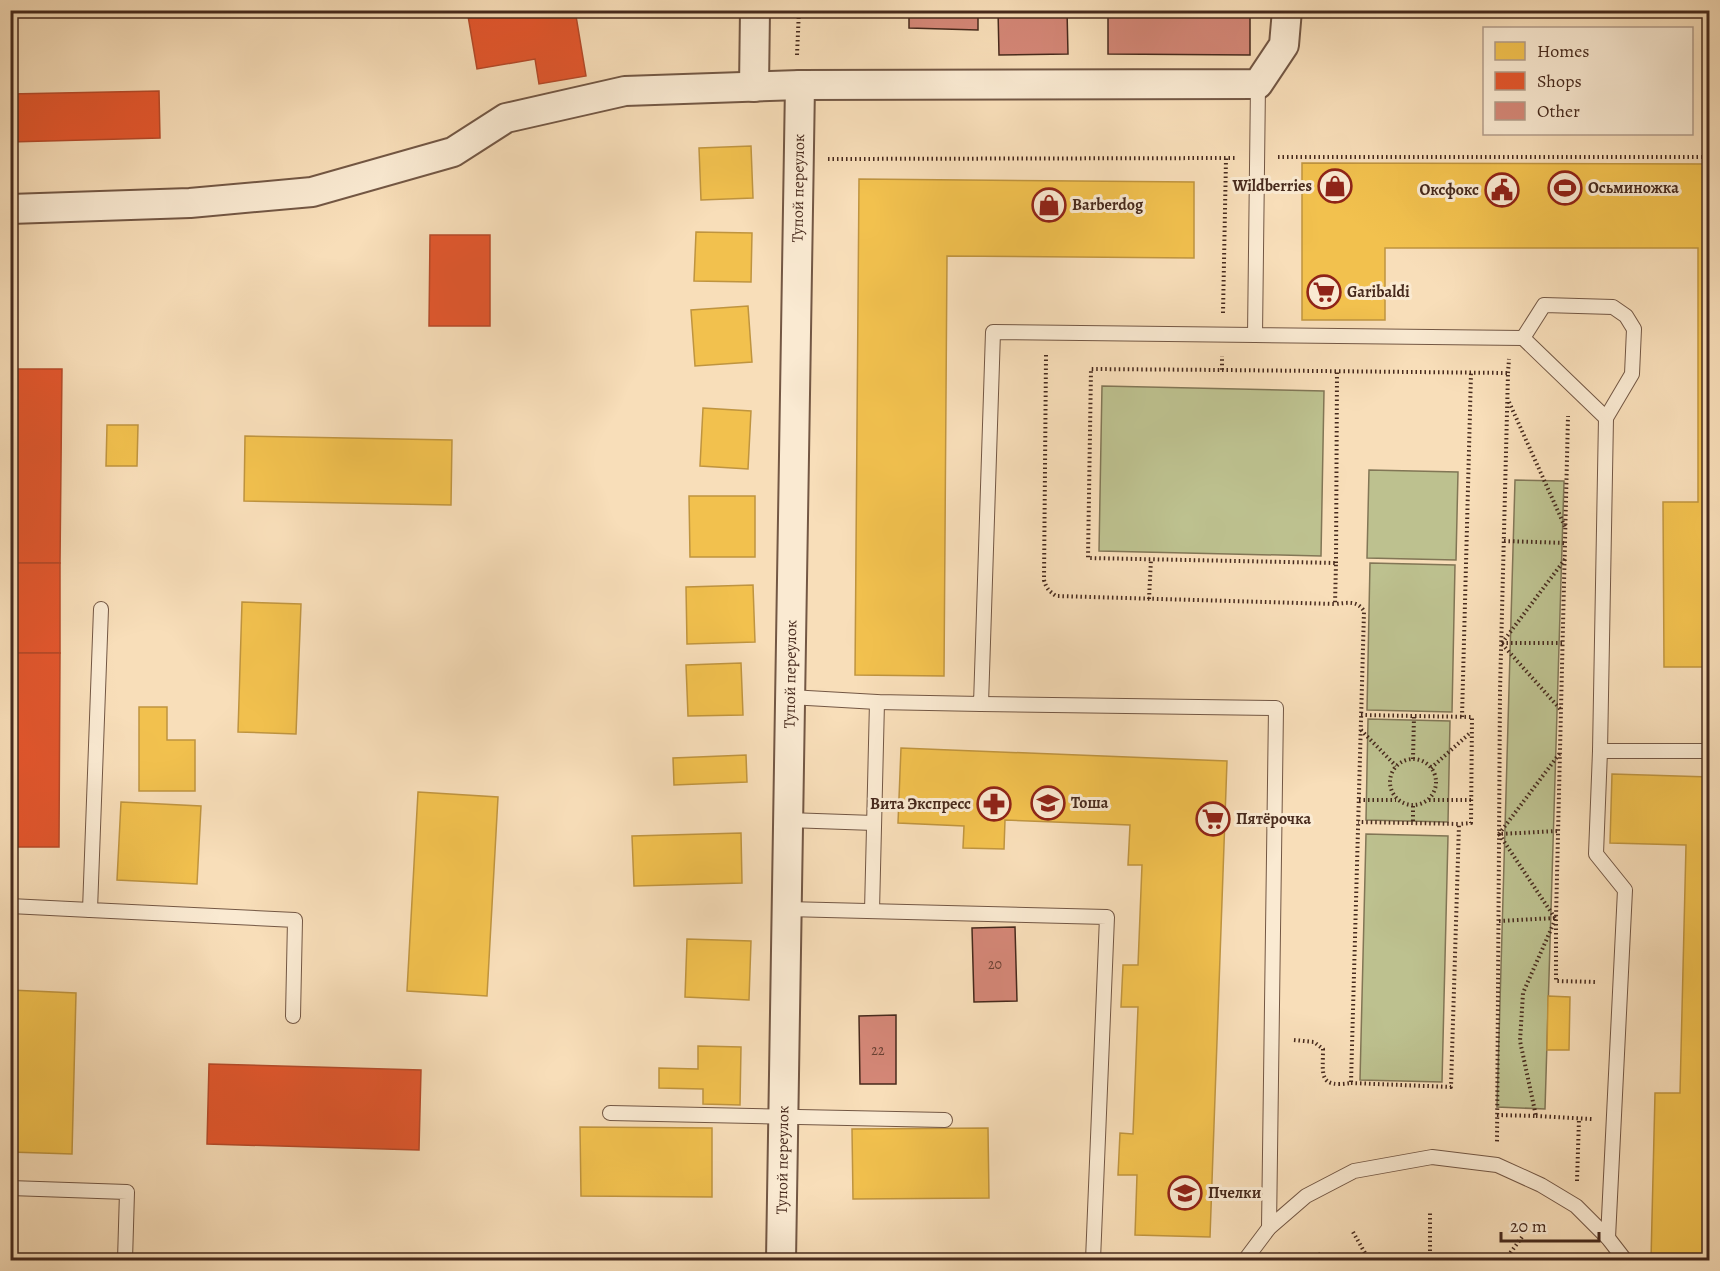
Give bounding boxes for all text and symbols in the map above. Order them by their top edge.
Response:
legend [1483,27,1693,135]
text: Homes [1537,39,1589,63]
text: Shops [1537,69,1582,93]
text: Other [1537,99,1580,123]
street label: Тупой переулок [786,134,810,243]
shop icon: Wildberries [1317,168,1353,204]
sports icon: Осьминожка [1547,170,1583,206]
public building icon: Оксфокс [1484,172,1520,208]
place label: Wildberries [1232,175,1312,197]
place label: Осьминожка [1588,177,1679,199]
place label: Оксфокс [1419,179,1479,201]
shop icon: Barberdog [1031,187,1067,223]
place label: Barberdog [1072,194,1144,216]
supermarket icon: Garibaldi [1306,274,1342,310]
place label: Garibaldi [1347,281,1410,303]
street label: Тупой переулок [779,620,802,729]
school or university icon: Тоша [1030,785,1066,821]
pharmacy icon: Вита Экспресс [976,786,1012,822]
place label: Тоша [1071,792,1109,814]
place label: Вита Экспресс [870,793,971,815]
supermarket icon: Пятёрочка [1195,801,1231,837]
place label: Пятёрочка [1236,808,1311,830]
house number: 20 [988,955,1002,974]
house number: 22 [871,1041,885,1060]
street label: Тупой переулок [771,1105,794,1215]
school or university icon: Пчелки [1167,1175,1203,1211]
place label: Пчелки [1208,1182,1261,1204]
scale bar [1501,1205,1598,1243]
text: 20 m [1510,1214,1547,1238]

